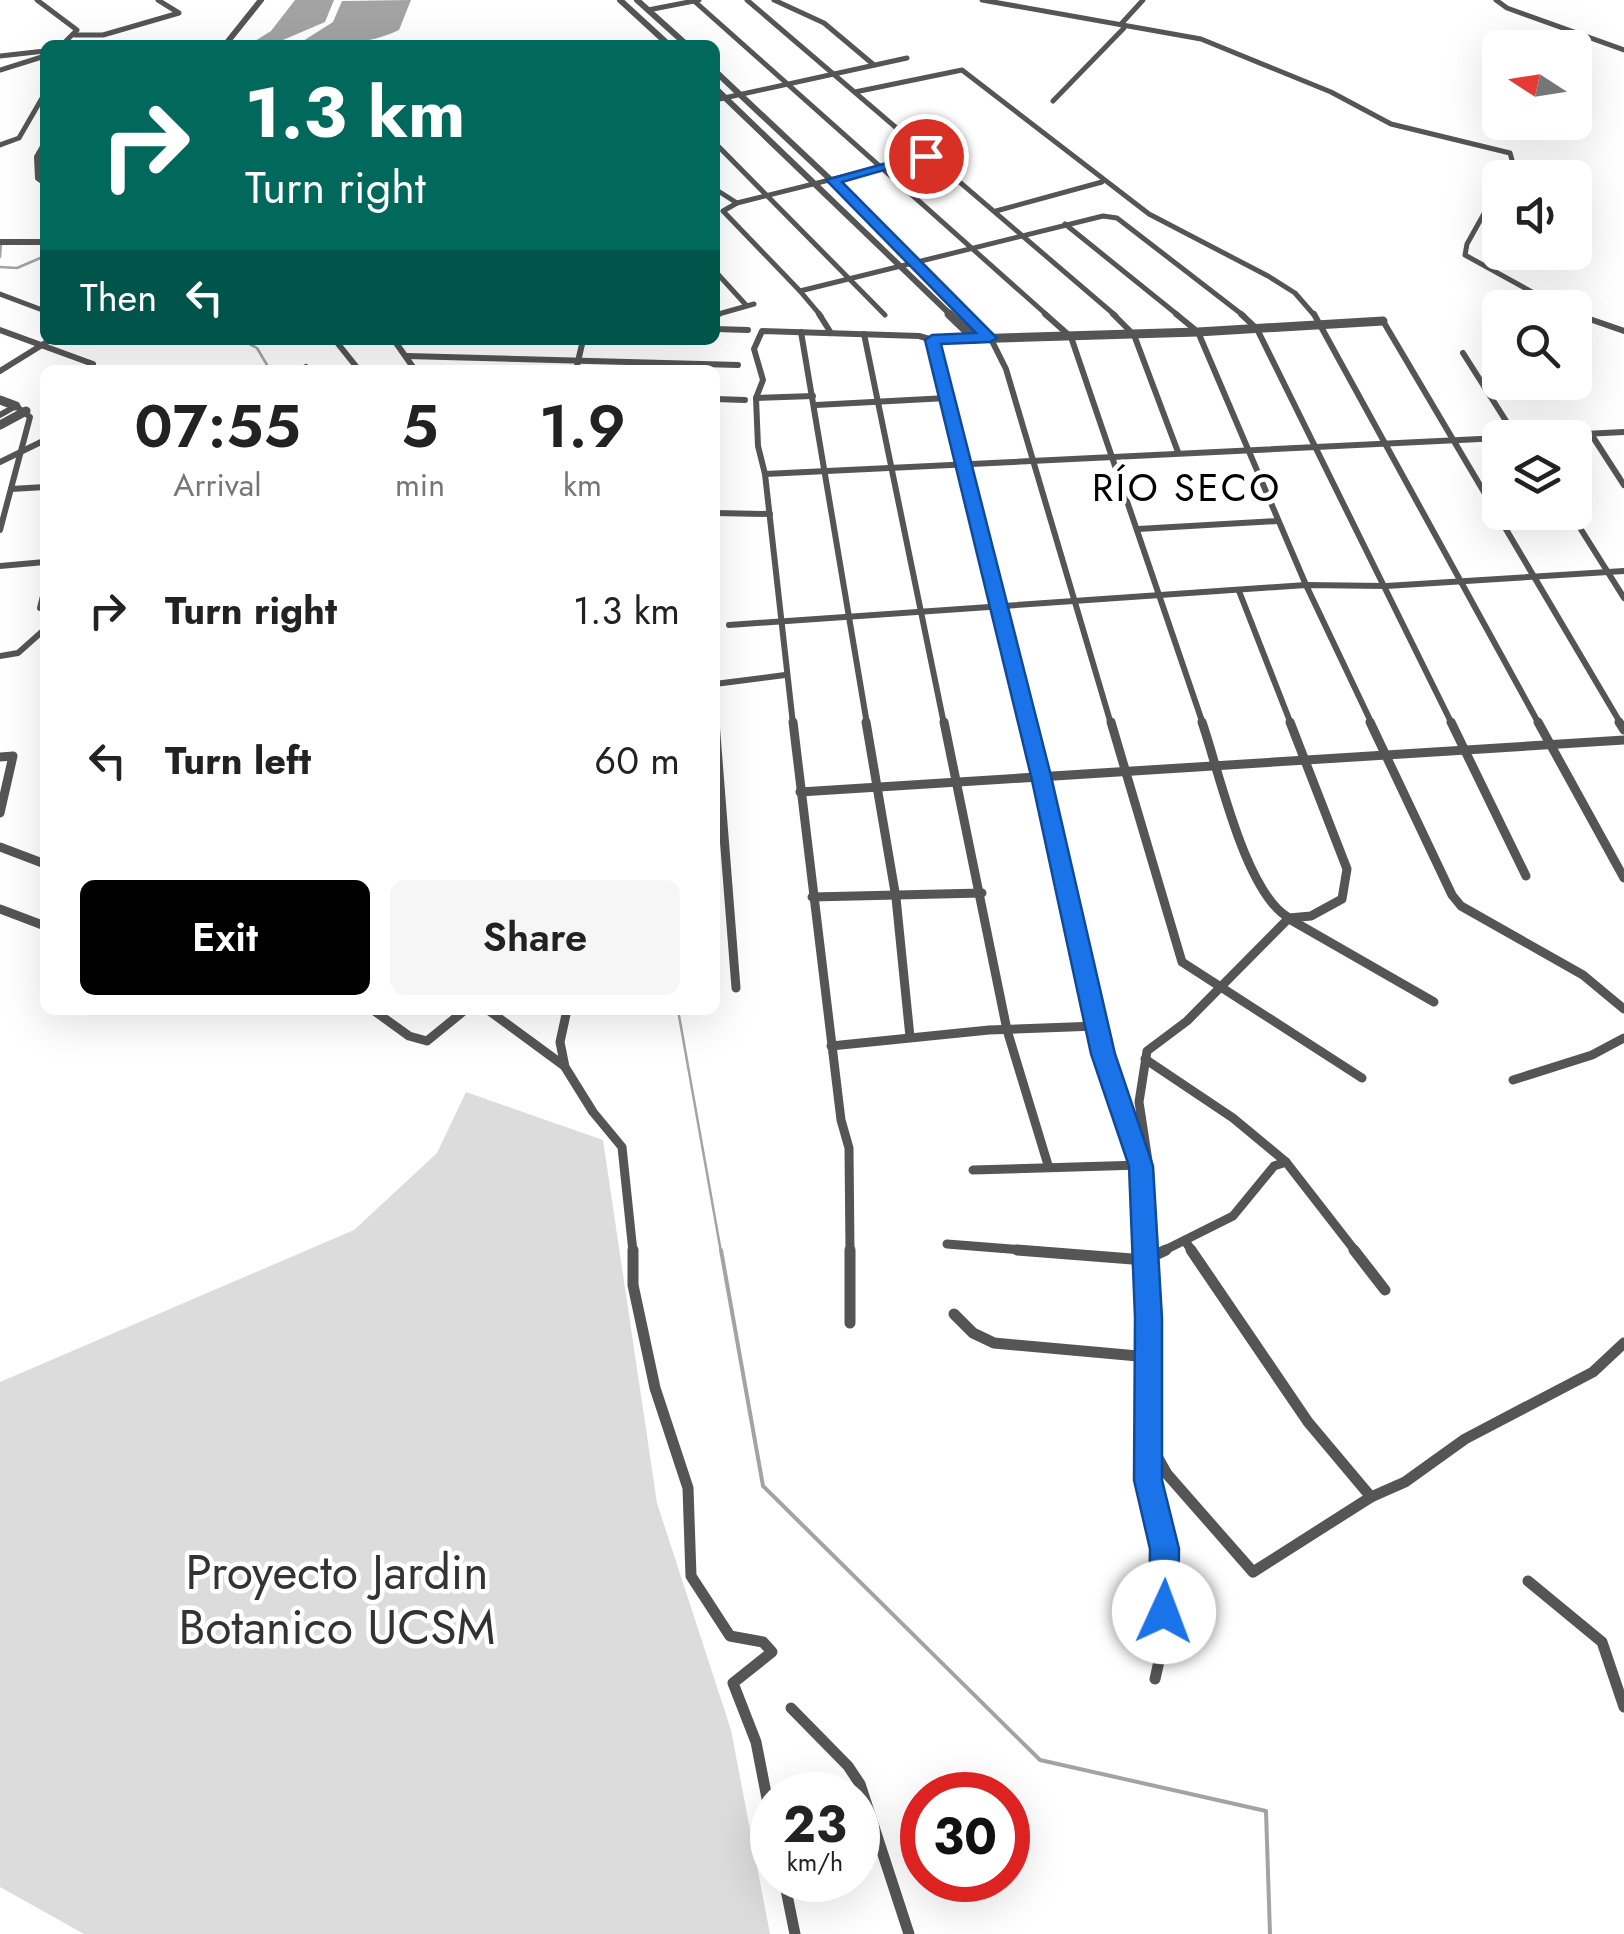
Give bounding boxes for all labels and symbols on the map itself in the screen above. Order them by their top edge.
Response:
north arrow [1482,30,1592,140]
pin [884,114,969,199]
district label: RÍO SECO [1092,460,1282,515]
park label: Proyecto Jardin Botanico UCSM [179,1538,495,1662]
position arrow [1112,1560,1216,1664]
speed limit sign: 30 [900,1772,1030,1902]

